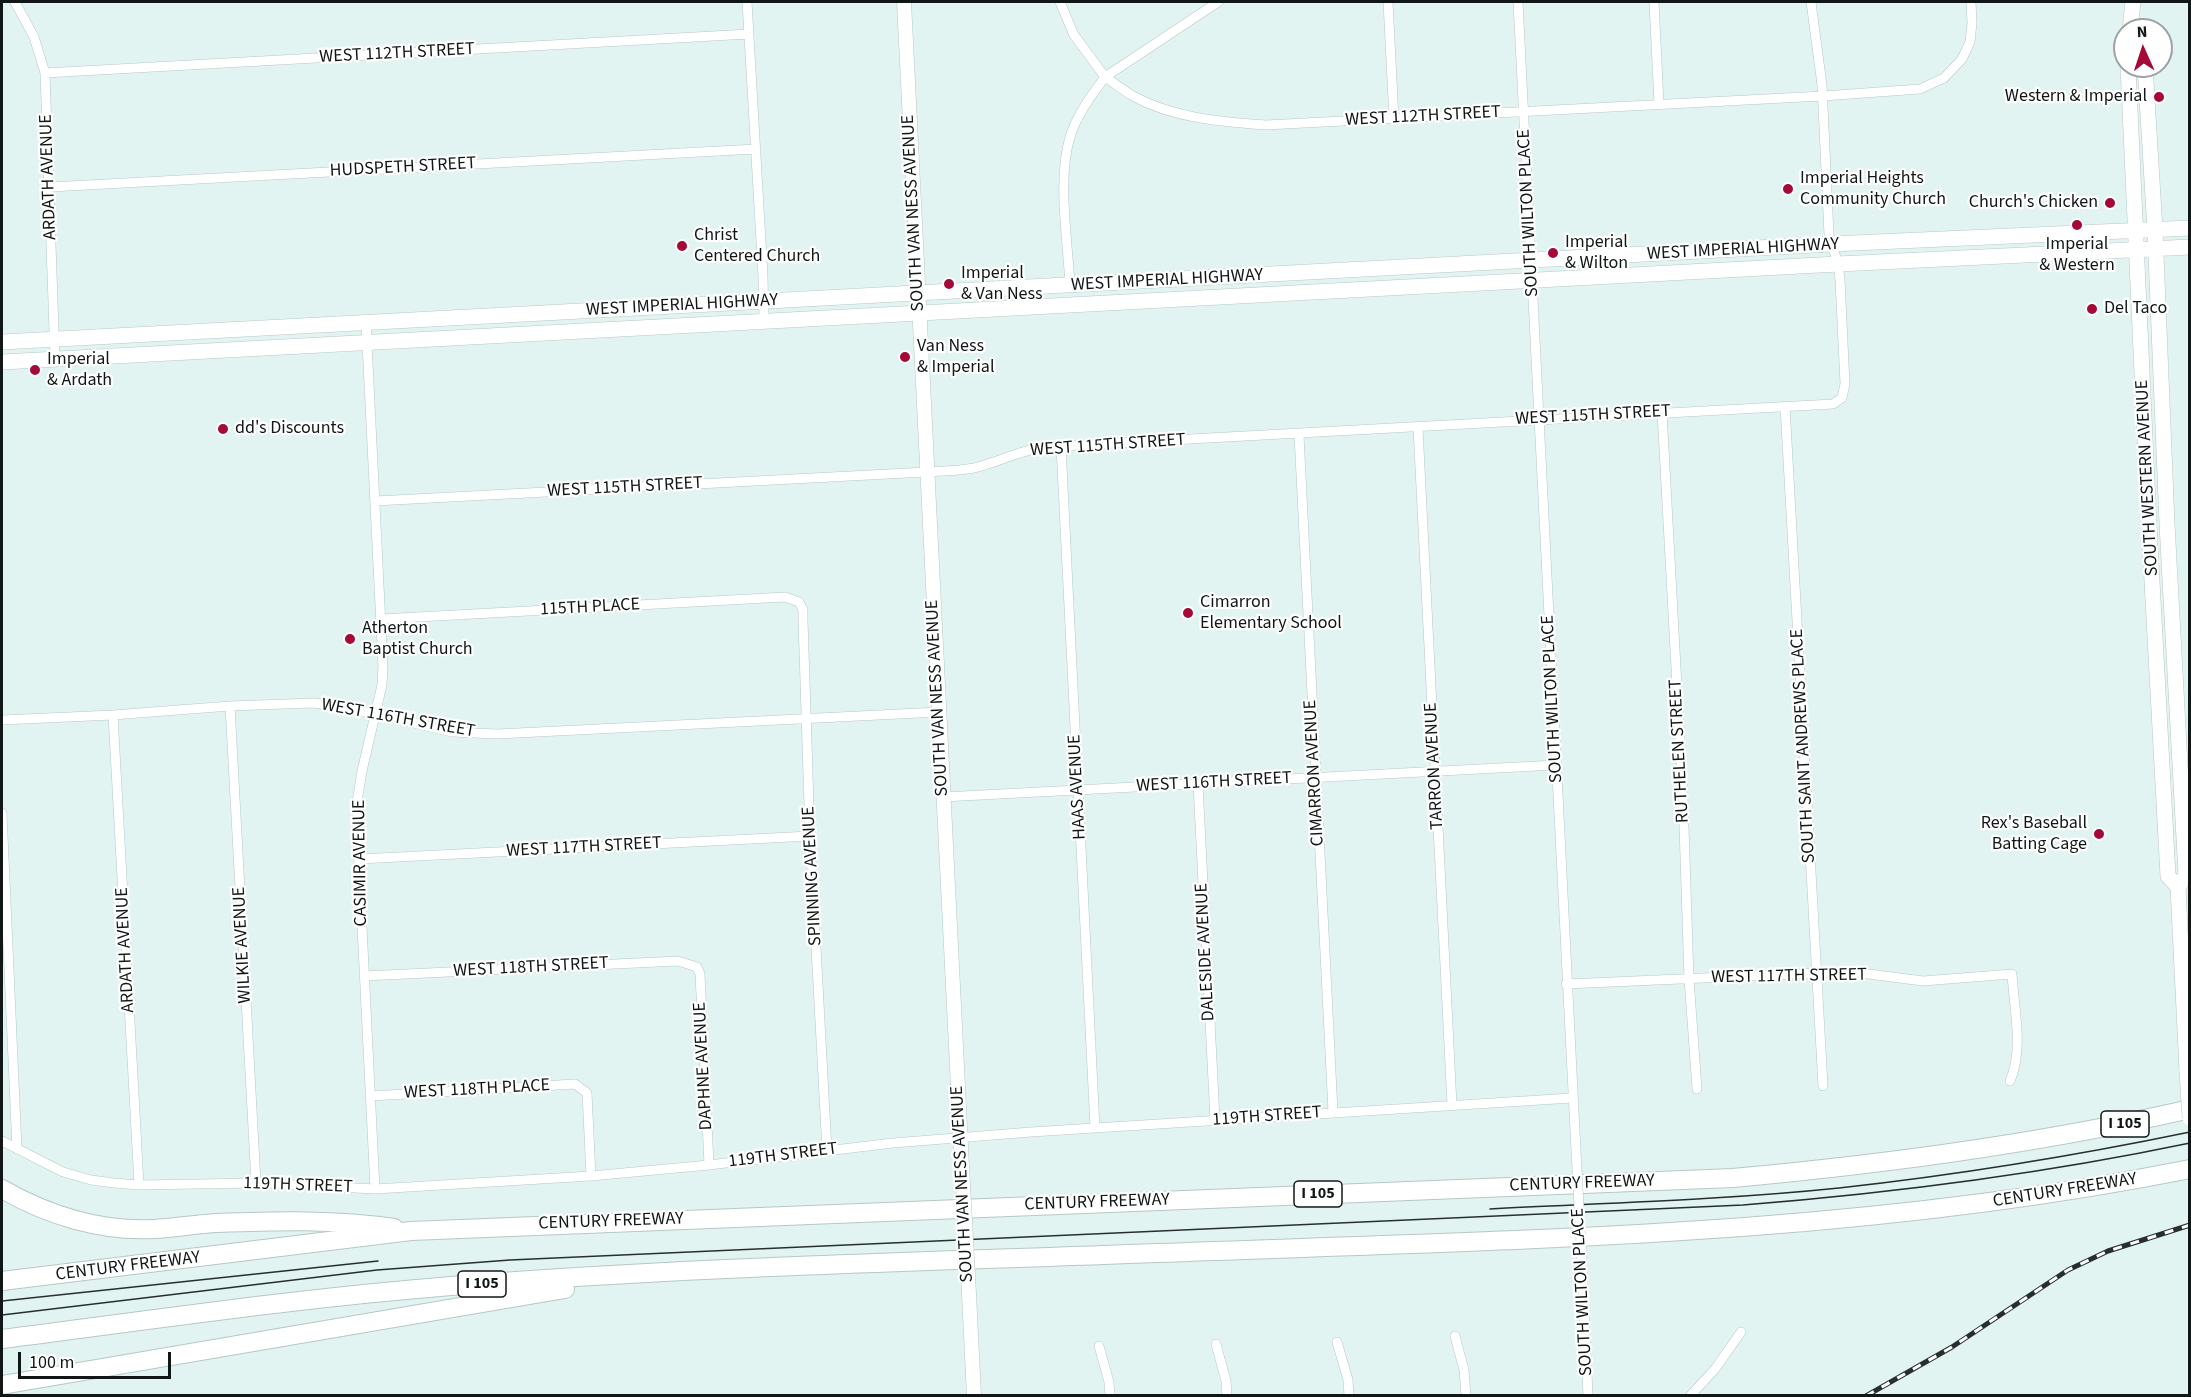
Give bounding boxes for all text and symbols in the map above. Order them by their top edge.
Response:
north arrow [2113,18,2173,78]
text: N [2136,21,2148,43]
street label: WEST 112TH STREET [319,39,475,69]
place label: Western & Imperial [2005,86,2147,108]
marker: Western & Imperial [2152,90,2166,104]
street label: WEST 112TH STREET [1345,102,1501,132]
street label: ARDATH AVENUE [36,114,62,240]
street label: SOUTH VAN NESS AVENUE [898,114,930,312]
street label: SOUTH WILTON PLACE [1514,128,1544,298]
street label: HUDSPETH STREET [329,153,477,183]
place label: Imperial Heights Community Church [1800,168,1946,210]
marker: Imperial Heights Community Church [1781,182,1795,196]
place label: Church's Chicken [1969,192,2098,214]
marker: Church's Chicken [2103,196,2117,210]
marker: Imperial & Western [2070,218,2084,232]
place label: Christ Centered Church [694,225,820,268]
place label: Imperial & Wilton [1565,232,1628,274]
street label: WEST IMPERIAL HIGHWAY [1646,234,1840,266]
place label: Imperial & Western [2039,234,2115,276]
marker: Christ Centered Church [675,239,689,253]
marker: Imperial & Wilton [1546,246,1560,260]
place label: Imperial & Van Ness [961,263,1043,306]
street label: WEST IMPERIAL HIGHWAY [1070,265,1264,297]
marker: Imperial & Van Ness [942,277,956,291]
street label: WEST IMPERIAL HIGHWAY [585,290,779,322]
place label: Del Taco [2104,298,2167,320]
marker: Del Taco [2085,302,2099,316]
place label: Van Ness & Imperial [917,336,994,378]
place label: Imperial & Ardath [47,349,112,392]
marker: Van Ness & Imperial [898,350,912,364]
marker: Imperial & Ardath [28,363,42,377]
street label: SOUTH WESTERN AVENUE [2132,379,2164,577]
street label: WEST 115TH STREET [1515,401,1671,431]
place label: dd's Discounts [235,418,344,440]
marker: dd's Discounts [216,422,230,436]
street label: WEST 115TH STREET [1030,430,1186,462]
street label: WEST 115TH STREET [547,473,703,503]
place label: Cimarron Elementary School [1200,592,1342,634]
street label: 115TH PLACE [539,595,641,621]
street label: SOUTH VAN NESS AVENUE [922,599,954,797]
marker: Cimarron Elementary School [1181,606,1195,620]
street label: SOUTH WILTON PLACE [1538,614,1568,784]
place label: Atherton Baptist Church [362,618,473,660]
street label: SOUTH SAINT ANDREWS PLACE [1787,628,1821,864]
marker: Atherton Baptist Church [343,632,357,646]
street label: RUTHELEN STREET [1665,679,1695,823]
street label: WEST 116TH STREET [319,695,477,743]
street label: CIMARRON AVENUE [1300,699,1330,847]
street label: TARRON AVENUE [1421,702,1449,830]
street label: HAAS AVENUE [1064,734,1092,840]
street label: WEST 116TH STREET [1136,768,1292,798]
street label: CASIMIR AVENUE [349,799,373,927]
street label: SPINNING AVENUE [799,806,827,946]
place label: Rex's Baseball Batting Cage [1981,813,2087,856]
marker: Rex's Baseball Batting Cage [2092,827,2106,841]
street label: WEST 117TH STREET [506,833,662,863]
street label: DALESIDE AVENUE [1192,882,1220,1022]
street label: WILKIE AVENUE [229,886,257,1004]
street label: ARDATH AVENUE [112,887,140,1013]
street label: WEST 118TH STREET [453,953,609,983]
street label: WEST 117TH STREET [1711,965,1867,989]
street label: DAPHNE AVENUE [690,1001,718,1131]
street label: WEST 118TH PLACE [403,1075,551,1105]
street label: SOUTH VAN NESS AVENUE [947,1085,979,1283]
street label: 119TH STREET [1212,1102,1322,1132]
road number: I 105 [2101,1111,2149,1137]
street label: 119TH STREET [727,1139,839,1173]
street label: CENTURY FREEWAY [1992,1169,2138,1213]
street label: CENTURY FREEWAY [1509,1171,1655,1197]
street label: 119TH STREET [243,1173,353,1199]
road number: I 105 [1294,1181,1342,1207]
street label: CENTURY FREEWAY [1024,1190,1170,1216]
street label: SOUTH WILTON PLACE [1568,1207,1598,1377]
street label: CENTURY FREEWAY [538,1209,684,1235]
street label: CENTURY FREEWAY [55,1247,201,1287]
road number: I 105 [458,1271,506,1297]
scale bar [21,1340,174,1378]
text: 100 m [29,1350,74,1375]

